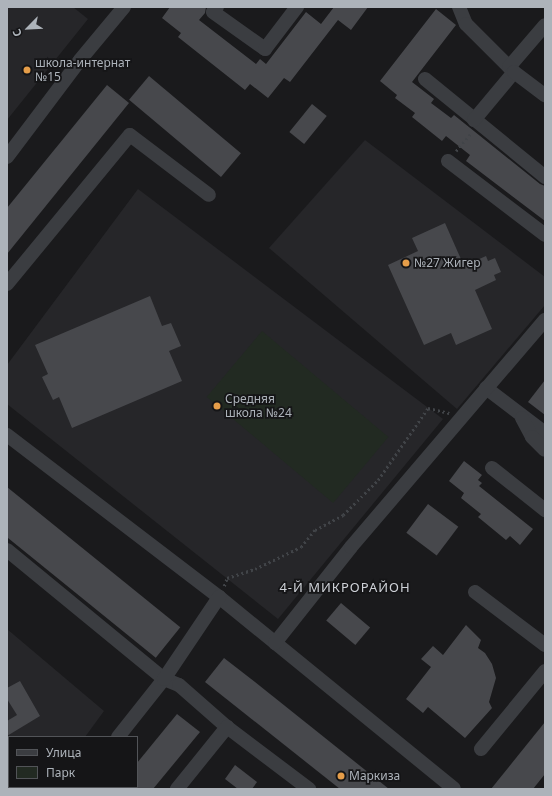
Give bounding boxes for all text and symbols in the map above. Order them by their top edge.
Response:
north arrow [8,8,48,48]
text: С [8,27,25,39]
place label: школа-интернат №15 [35,56,130,84]
marker: школа-интернат №15 [22,65,32,75]
place label: №27 Жигер [414,256,480,270]
marker: №27 Жигер [401,258,411,268]
place label: Средняя школа №24 [225,392,292,420]
marker: Средняя школа №24 [212,401,222,411]
district label: 4-Й МИКРОРАЙОН [279,579,411,595]
legend [8,736,138,788]
text: Улица [46,744,81,761]
text: Парк [46,764,75,781]
place label: Маркиза [349,769,400,783]
marker: Маркиза [336,771,346,781]

